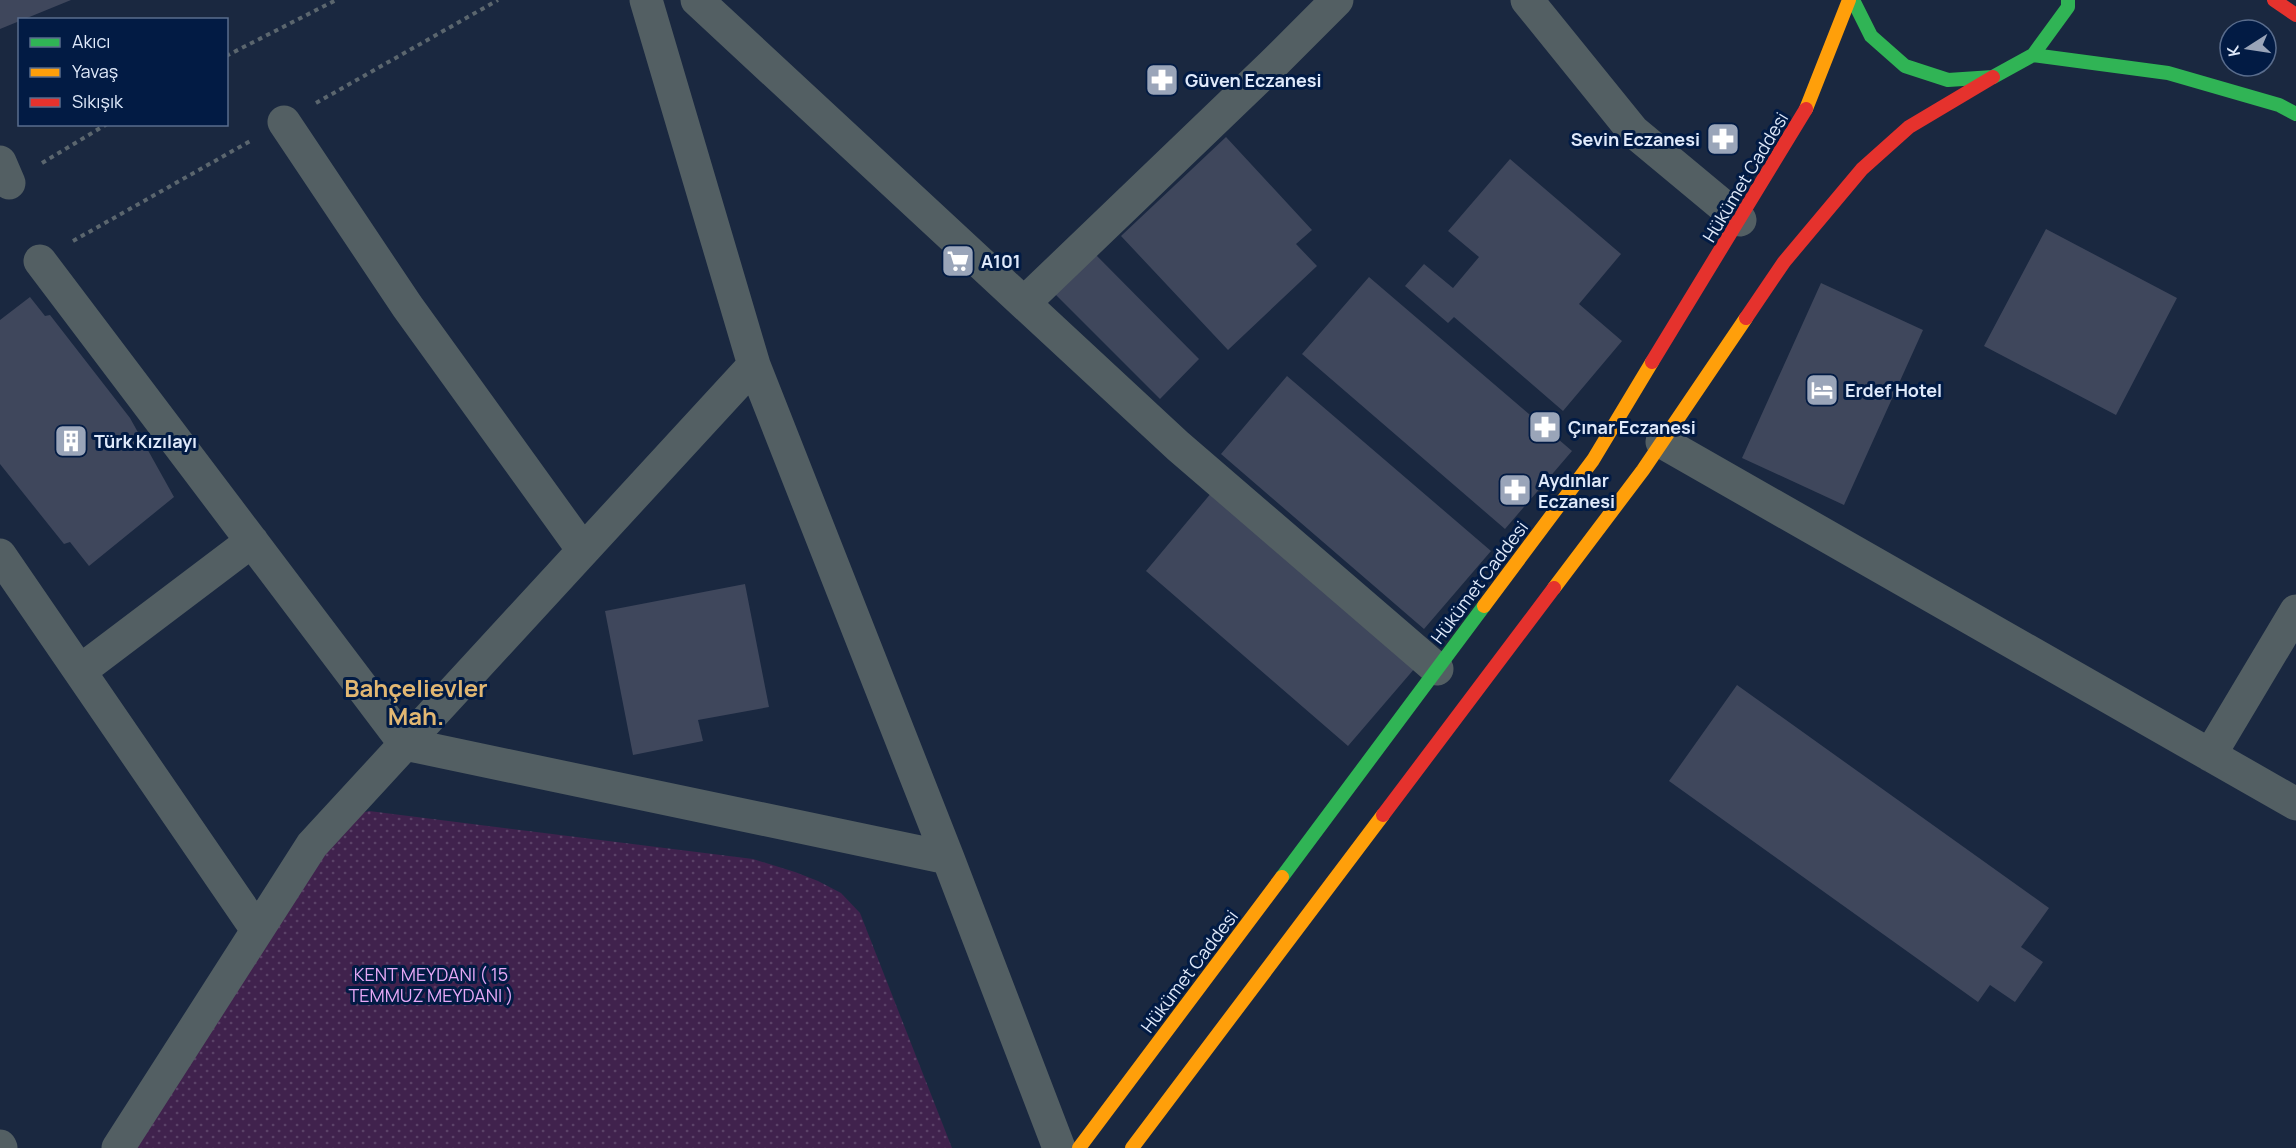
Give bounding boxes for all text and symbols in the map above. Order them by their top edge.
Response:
legend [18,18,228,126]
north arrow [2218,18,2278,78]
text: Akıcı [72,29,110,53]
text: K [2221,43,2245,58]
text: Yavaş [72,59,118,83]
pharmacy icon: Güven Eczanesi [1144,62,1180,98]
place label: Güven Eczanesi [1185,68,1322,92]
text: Sıkışık [72,89,124,113]
street label: Hükümet Caddesi [1697,108,1793,246]
pharmacy icon: Sevin Eczanesi [1705,121,1741,157]
place label: Sevin Eczanesi [1571,127,1700,151]
supermarket icon: A101 [940,243,976,279]
place label: A101 [981,249,1021,273]
hotel icon: Erdef Hotel [1804,372,1840,408]
place label: Erdef Hotel [1845,378,1942,402]
pharmacy icon: Çınar Eczanesi [1527,409,1563,445]
place label: Çınar Eczanesi [1568,415,1696,439]
building icon: Türk Kızılayı [53,423,89,459]
place label: Türk Kızılayı [94,429,197,453]
place label: Aydınlar Eczanesi [1538,468,1615,513]
pharmacy icon: Aydınlar Eczanesi [1497,472,1533,508]
street label: Hükümet Caddesi [1425,516,1533,648]
district label: Bahçelievler Mah. [344,671,488,732]
street label: Hükümet Caddesi [1135,905,1243,1037]
park label: KENT MEYDANI ( 15 TEMMUZ MEYDANI ) [349,962,513,1007]

